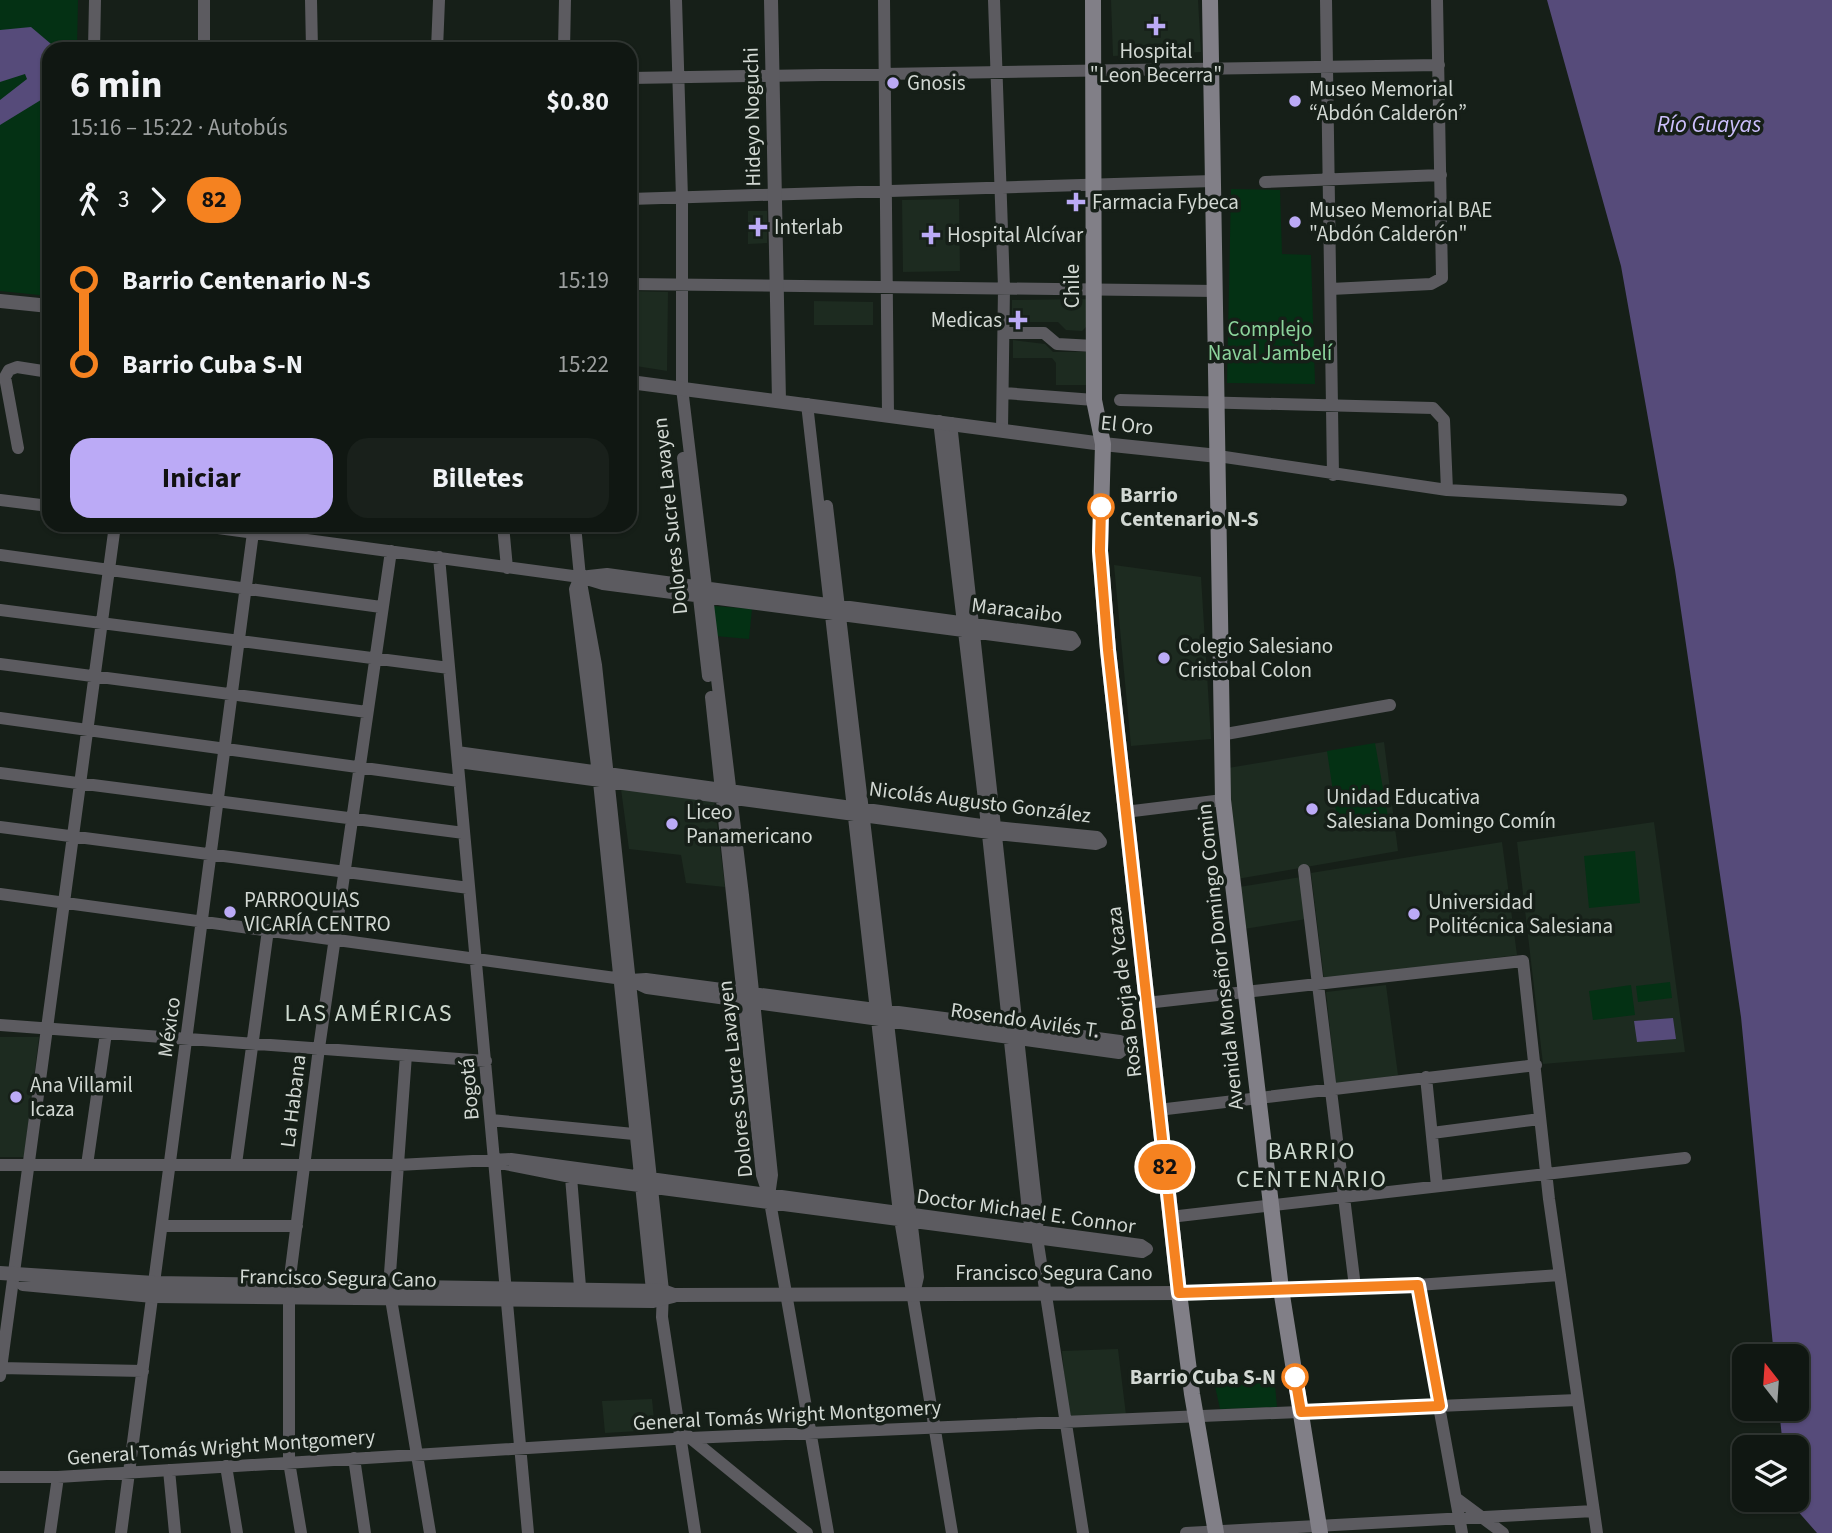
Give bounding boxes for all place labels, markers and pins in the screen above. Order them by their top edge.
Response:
marker: Hospital "Leon Becerra" [1146,16,1166,36]
place label: Hospital "Leon Becerra" [1090,36,1222,90]
place label: Gnosis [907,68,966,98]
place label: Museo Memorial “Abdón Calderón” [1309,74,1467,128]
marker: Gnosis [885,75,901,91]
marker: Museo Memorial “Abdón Calderón” [1287,93,1303,109]
place label: Farmacia Fybeca [1092,187,1239,217]
marker: Farmacia Fybeca [1066,192,1086,212]
place label: Museo Memorial BAE "Abdón Calderón" [1309,195,1492,249]
place label: Interlab [774,212,843,242]
marker: Museo Memorial BAE "Abdón Calderón" [1287,214,1303,230]
marker: Interlab [748,217,768,237]
place label: Hospital Alcívar [947,220,1084,250]
marker: Hospital Alcívar [921,225,941,245]
place label: Medicas [931,305,1002,335]
marker: Medicas [1008,310,1028,330]
place label: Barrio Centenario N-S [1120,480,1259,534]
marker: Barrio Centenario N-S [1088,494,1114,520]
place label: Colegio Salesiano Cristobal Colon [1178,631,1333,685]
marker: Colegio Salesiano Cristobal Colon [1156,650,1172,666]
place label: Unidad Educativa Salesiana Domingo Comín [1326,782,1556,836]
place label: Liceo Panamericano [686,797,813,851]
marker: Unidad Educativa Salesiana Domingo Comín [1304,801,1320,817]
marker: Liceo Panamericano [664,816,680,832]
place label: PARROQUIAS VICARÍA CENTRO [244,885,391,939]
place label: Universidad Politécnica Salesiana [1428,887,1613,941]
marker: PARROQUIAS VICARÍA CENTRO [222,904,238,920]
marker: Universidad Politécnica Salesiana [1406,906,1422,922]
place label: Ana Villamil Icaza [30,1070,133,1124]
marker: Ana Villamil Icaza [8,1089,24,1105]
place label: Barrio Cuba S-N [1130,1362,1276,1392]
marker: Barrio Cuba S-N [1282,1364,1308,1390]

